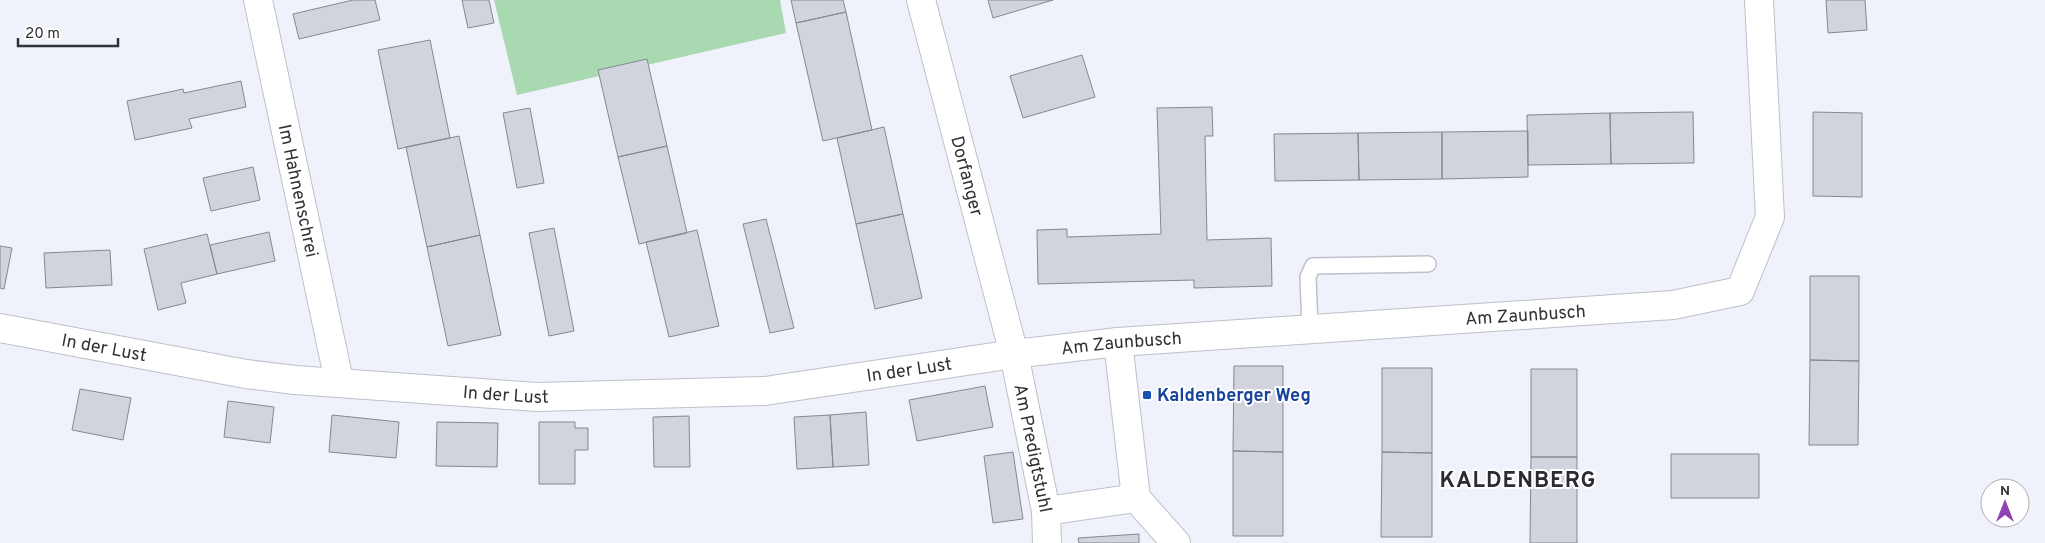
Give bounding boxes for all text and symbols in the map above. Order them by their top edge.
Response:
scale bar [18,15,118,47]
text: 20 m [25,25,60,44]
street label: Im Hahnenschrei [272,122,322,260]
street label: Dorfanger [944,134,987,219]
street label: Am Zaunbusch [1464,301,1587,332]
street label: Am Zaunbusch [1060,328,1182,361]
street label: In der Lust [60,330,148,368]
street label: In der Lust [865,353,954,389]
street label: In der Lust [462,382,549,410]
street label: Am Predigtstuhl [1007,382,1056,515]
place label: Kaldenberger Weg [1157,385,1311,408]
marker: Kaldenberger Weg [1141,389,1153,401]
district label: KALDENBERG [1440,468,1597,495]
north arrow [1980,478,2030,528]
text: N [2000,483,2010,500]

